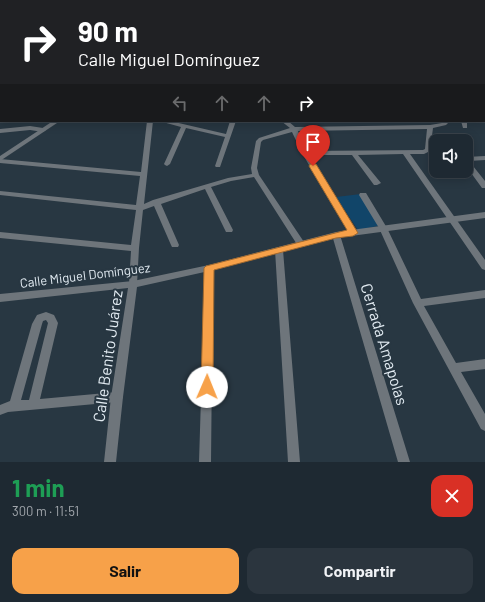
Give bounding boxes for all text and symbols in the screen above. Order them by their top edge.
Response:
text: 90 m [78,14,138,48]
icon: right [12,16,64,68]
text: Calle Miguel Domínguez [78,48,260,70]
icon: left [169,92,191,114]
icon: ahead [211,92,233,114]
icon: ahead [253,92,275,114]
icon: right [295,92,317,114]
pin [296,125,330,166]
icon: arrive [302,131,324,153]
map controls [429,134,473,178]
button: sound [429,134,473,178]
street label: Calle Miguel Domínguez [19,259,151,291]
street label: Cerrada Amapolas [357,281,413,407]
street label: Calle Benito Juárez [88,289,126,423]
position arrow [186,366,228,408]
text: 1 min [12,473,65,502]
button: close [431,475,473,517]
text: 300 m · 11:51 [12,503,79,519]
button: Salir [12,548,239,594]
button: Compartir [247,548,473,594]

